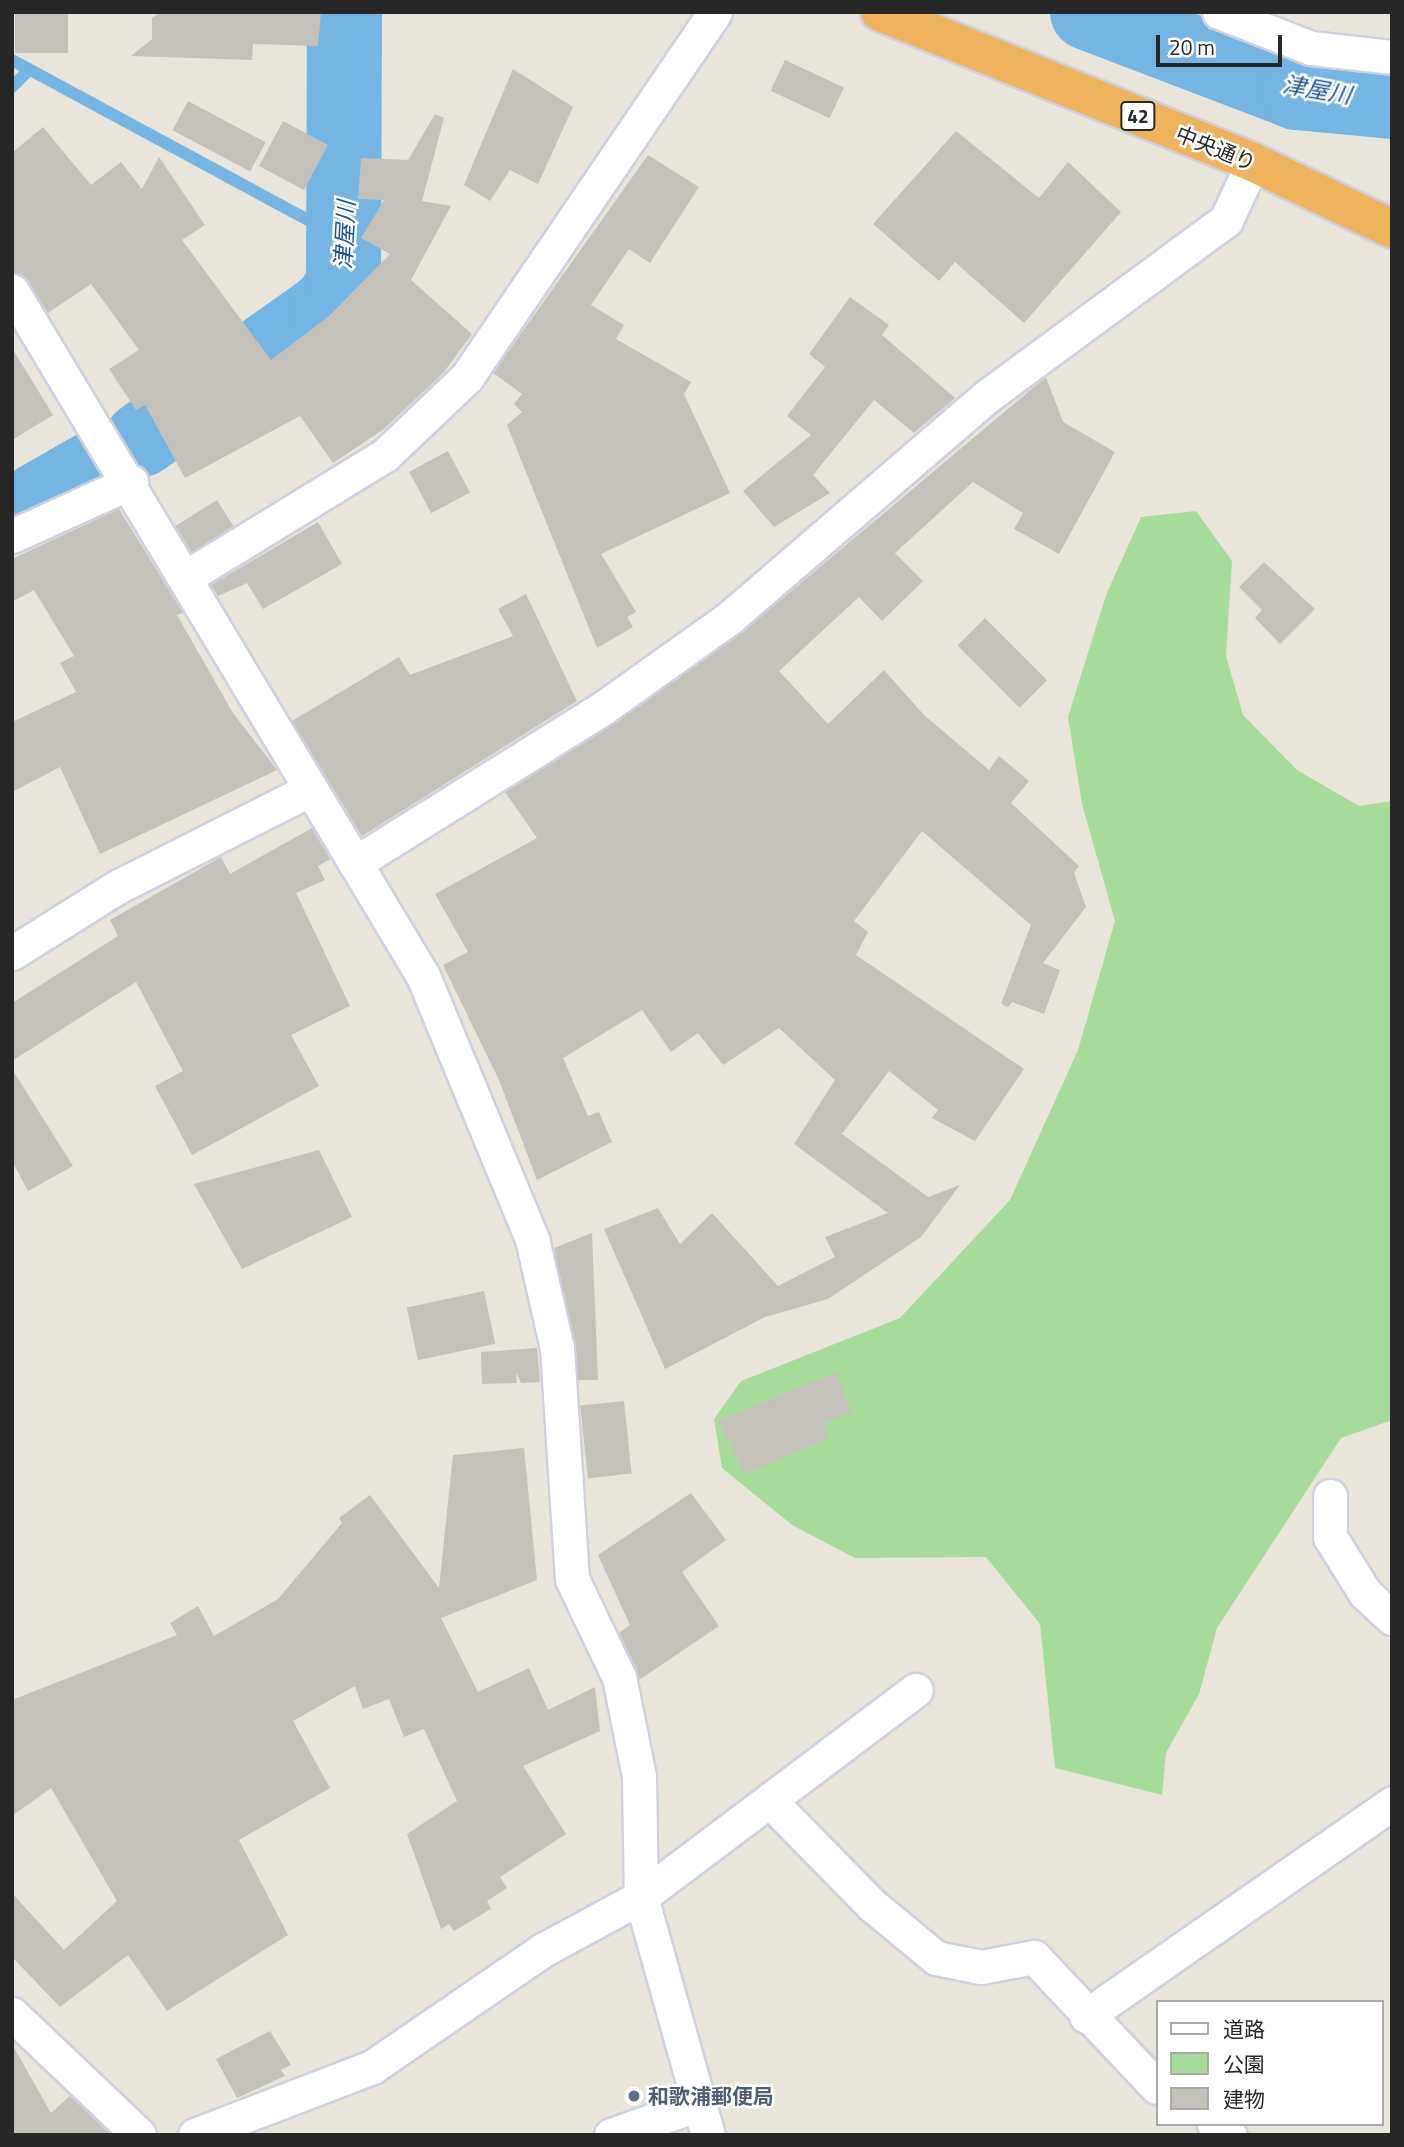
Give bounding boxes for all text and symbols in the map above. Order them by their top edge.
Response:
scale bar [1159,21,1285,65]
text: 20 m [1169,31,1215,63]
water label: 津屋川 [1281,70,1353,110]
road number: 42 [1119,100,1157,132]
street label: 中央通り [1172,121,1260,175]
water label: 津屋川 [329,200,361,270]
legend [1156,2000,1383,2126]
text: 道路 [1223,2013,1265,2045]
text: 公園 [1223,2048,1265,2080]
place label: 和歌浦郵便局 [648,2083,774,2109]
text: 建物 [1223,2083,1265,2115]
marker: 和歌浦郵便局 [626,2088,642,2104]

